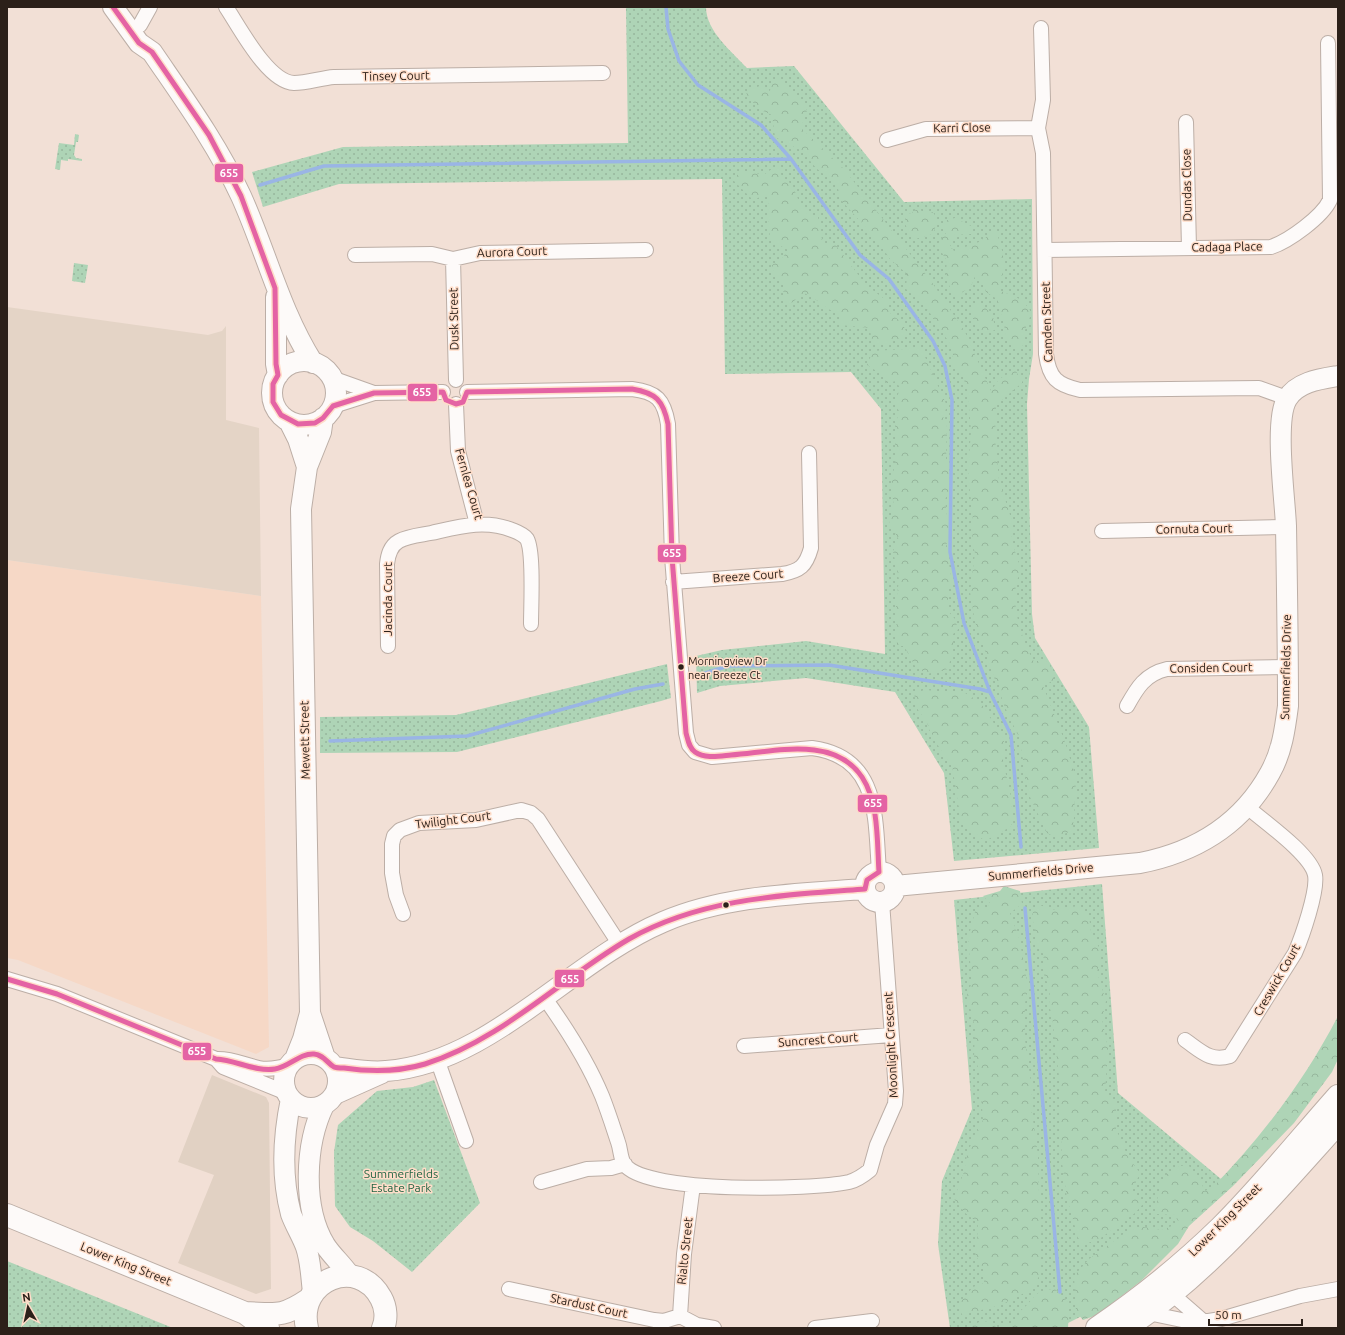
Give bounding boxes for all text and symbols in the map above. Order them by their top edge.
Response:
street label: Tinsey Court [362,68,430,83]
street label: Karri Close [933,120,991,135]
street label: Dundas Close [1179,149,1194,221]
line badge: 655 [214,163,244,183]
text: 655 [220,167,238,179]
street label: Cadaga Place [1191,239,1263,254]
street label: Aurora Court [477,244,548,259]
street label: Camden Street [1039,281,1054,363]
street label: Dusk Street [446,287,461,351]
line badge: 655 [407,383,438,402]
text: 655 [413,386,431,398]
street label: Fernlea Court [453,447,486,521]
street label: Cornuta Court [1156,521,1233,536]
line badge: 655 [657,544,687,563]
text: 655 [663,547,681,559]
street label: Jacinda Court [381,562,394,636]
street label: Breeze Court [712,567,784,584]
street label: Summerfields Drive [1278,614,1293,720]
place label: Morningview Dr near Breeze Ct [688,655,768,681]
street label: Considen Court [1169,660,1253,675]
marker: Morningview Dr near Breeze Ct [676,662,686,672]
street label: Mewett Street [297,700,312,779]
line badge: 655 [857,794,888,813]
text: 655 [864,797,882,809]
street label: Twilight Court [415,808,492,831]
street label: Summerfields Drive [988,860,1094,883]
unlabelled marker [721,900,731,910]
street label: Creswick Court [1251,941,1303,1018]
line badge: 655 [554,969,585,988]
text: 655 [561,973,579,985]
street label: Moonlight Crescent [881,991,900,1098]
street label: Suncrest Court [778,1030,859,1049]
line badge: 655 [182,1042,212,1061]
text: 655 [188,1045,206,1057]
park label: Summerfields Estate Park [364,1167,438,1194]
street label: Lower King Street [1186,1181,1264,1258]
street label: Rialto Street [675,1216,695,1285]
street label: Lower King Street [79,1239,174,1288]
north arrow [8,1287,48,1327]
text: N [21,1291,31,1304]
street label: Stardust Court [549,1291,629,1320]
scale bar [1209,1301,1302,1327]
text: 50 m [1215,1308,1242,1321]

